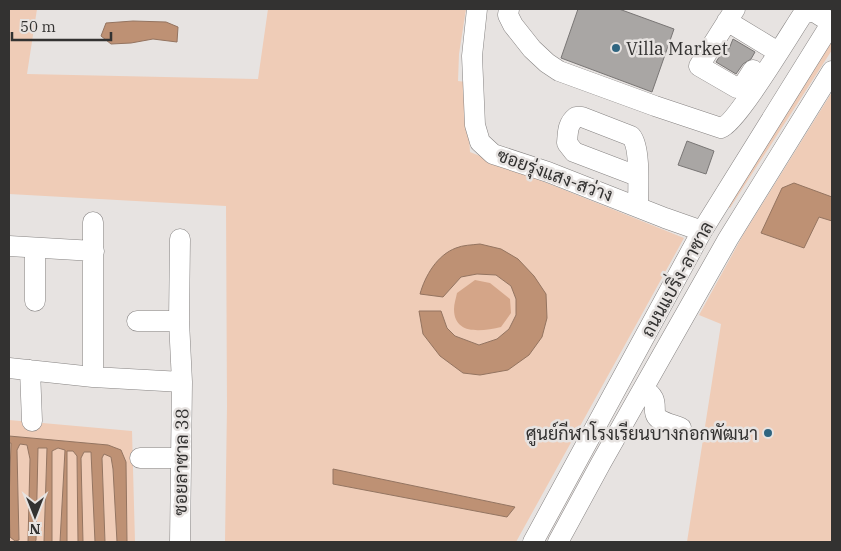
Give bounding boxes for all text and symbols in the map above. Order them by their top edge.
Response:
scale bar [12,10,111,42]
text: 50 m [20,17,56,36]
place label: Villa Market [626,37,728,60]
marker: Villa Market [610,42,622,54]
street label: ซอยรุ่งแสง-สว่าง [494,143,616,208]
street label: ถนนแบริ่ง-ลาซาล [633,216,718,341]
street label: ซอยลาซาล 38 [169,408,193,516]
place label: ศูนย์กีฬาโรงเรียนบางกอกพัฒนา [526,421,758,447]
marker: ศูนย์กีฬาโรงเรียนบางกอกพัฒนา [762,427,774,439]
north arrow [10,491,60,541]
text: N [29,520,41,538]

